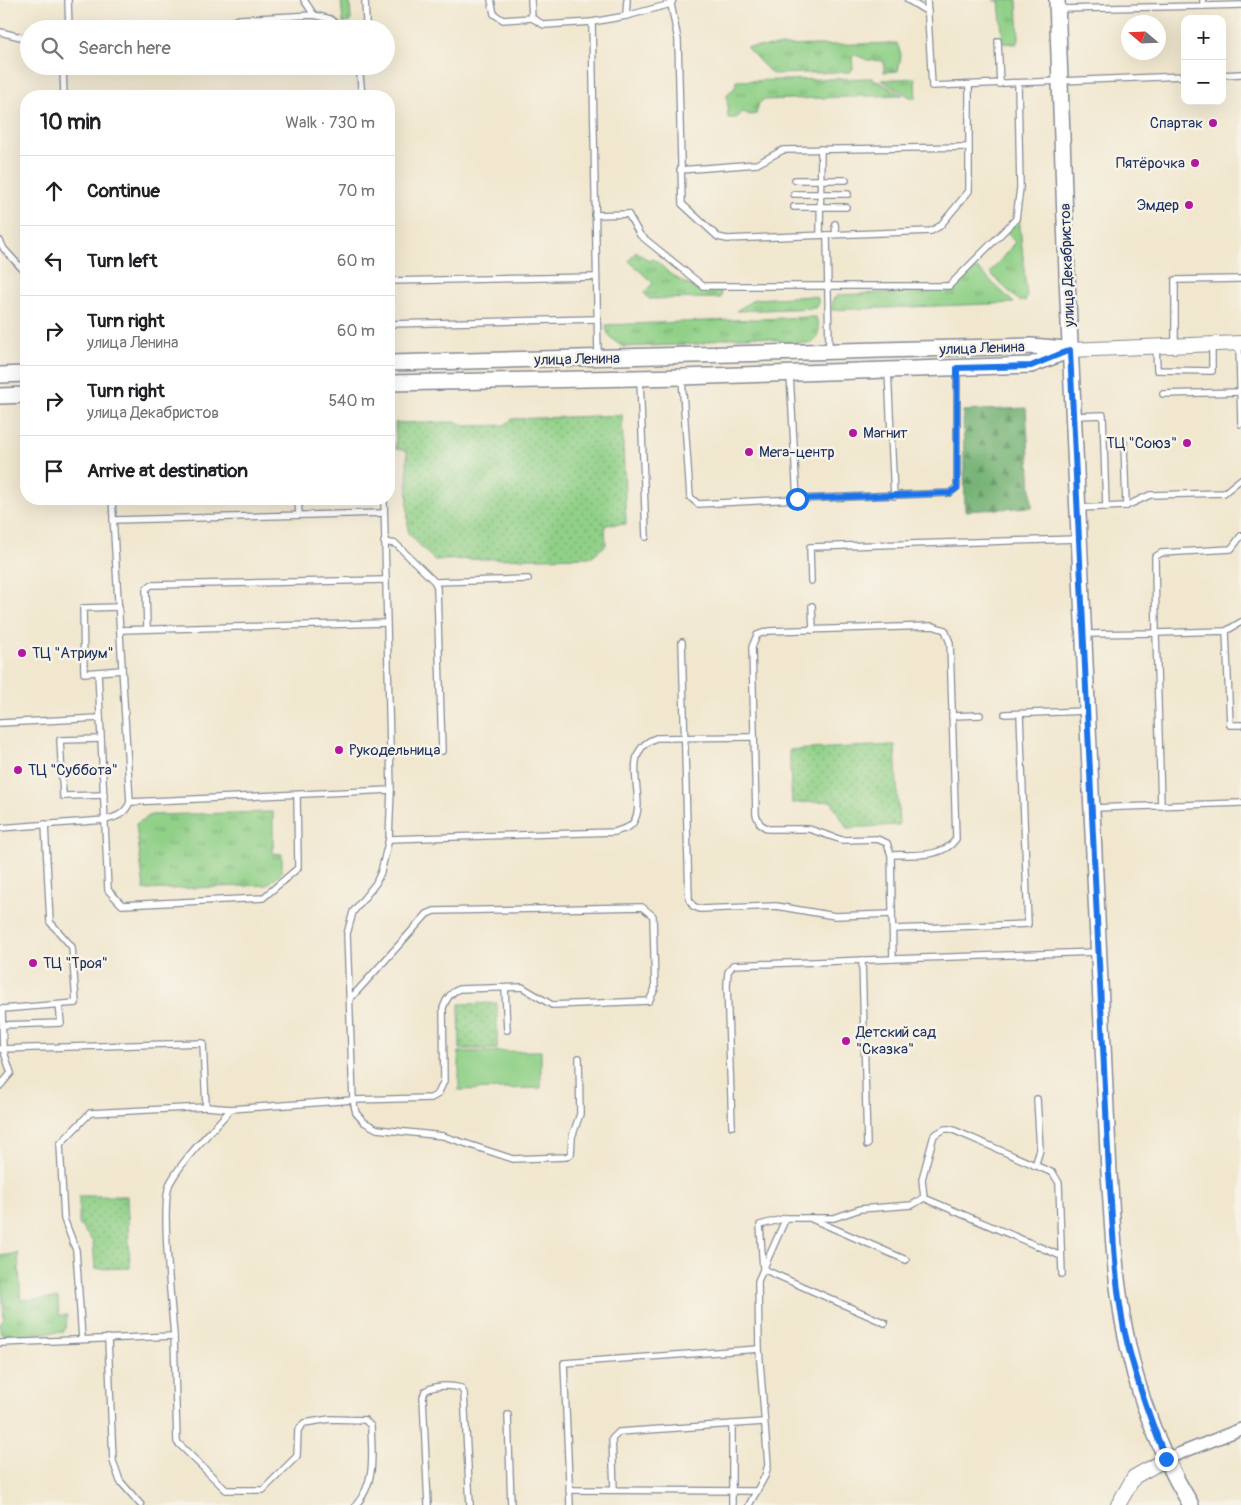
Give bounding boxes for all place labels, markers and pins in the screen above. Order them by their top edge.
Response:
place label: Спартак [1150,114,1203,133]
marker: Спартак [1207,117,1219,129]
place label: Пятёрочка [1116,154,1185,173]
marker: Пятёрочка [1189,157,1201,169]
place label: Эмдер [1137,196,1179,215]
marker: Эмдер [1183,199,1195,211]
place label: Магнит [863,424,908,443]
marker: Магнит [847,427,859,439]
place label: ТЦ "Союз" [1106,434,1177,453]
marker: ТЦ "Союз" [1181,437,1193,449]
place label: Мега-центр [759,443,835,462]
marker: Мега-центр [743,446,755,458]
place label: ТЦ "Атриум" [32,644,114,663]
marker: ТЦ "Атриум" [16,647,28,659]
place label: Рукодельница [349,741,440,760]
marker: Рукодельница [333,744,345,756]
place label: ТЦ "Суббота" [28,761,118,780]
marker: ТЦ "Суббота" [12,764,24,776]
place label: ТЦ "Троя" [43,954,108,973]
marker: ТЦ "Троя" [27,957,39,969]
place label: Детский сад "Сказка" [855,1023,936,1059]
marker: Детский сад "Сказка" [840,1035,852,1047]

